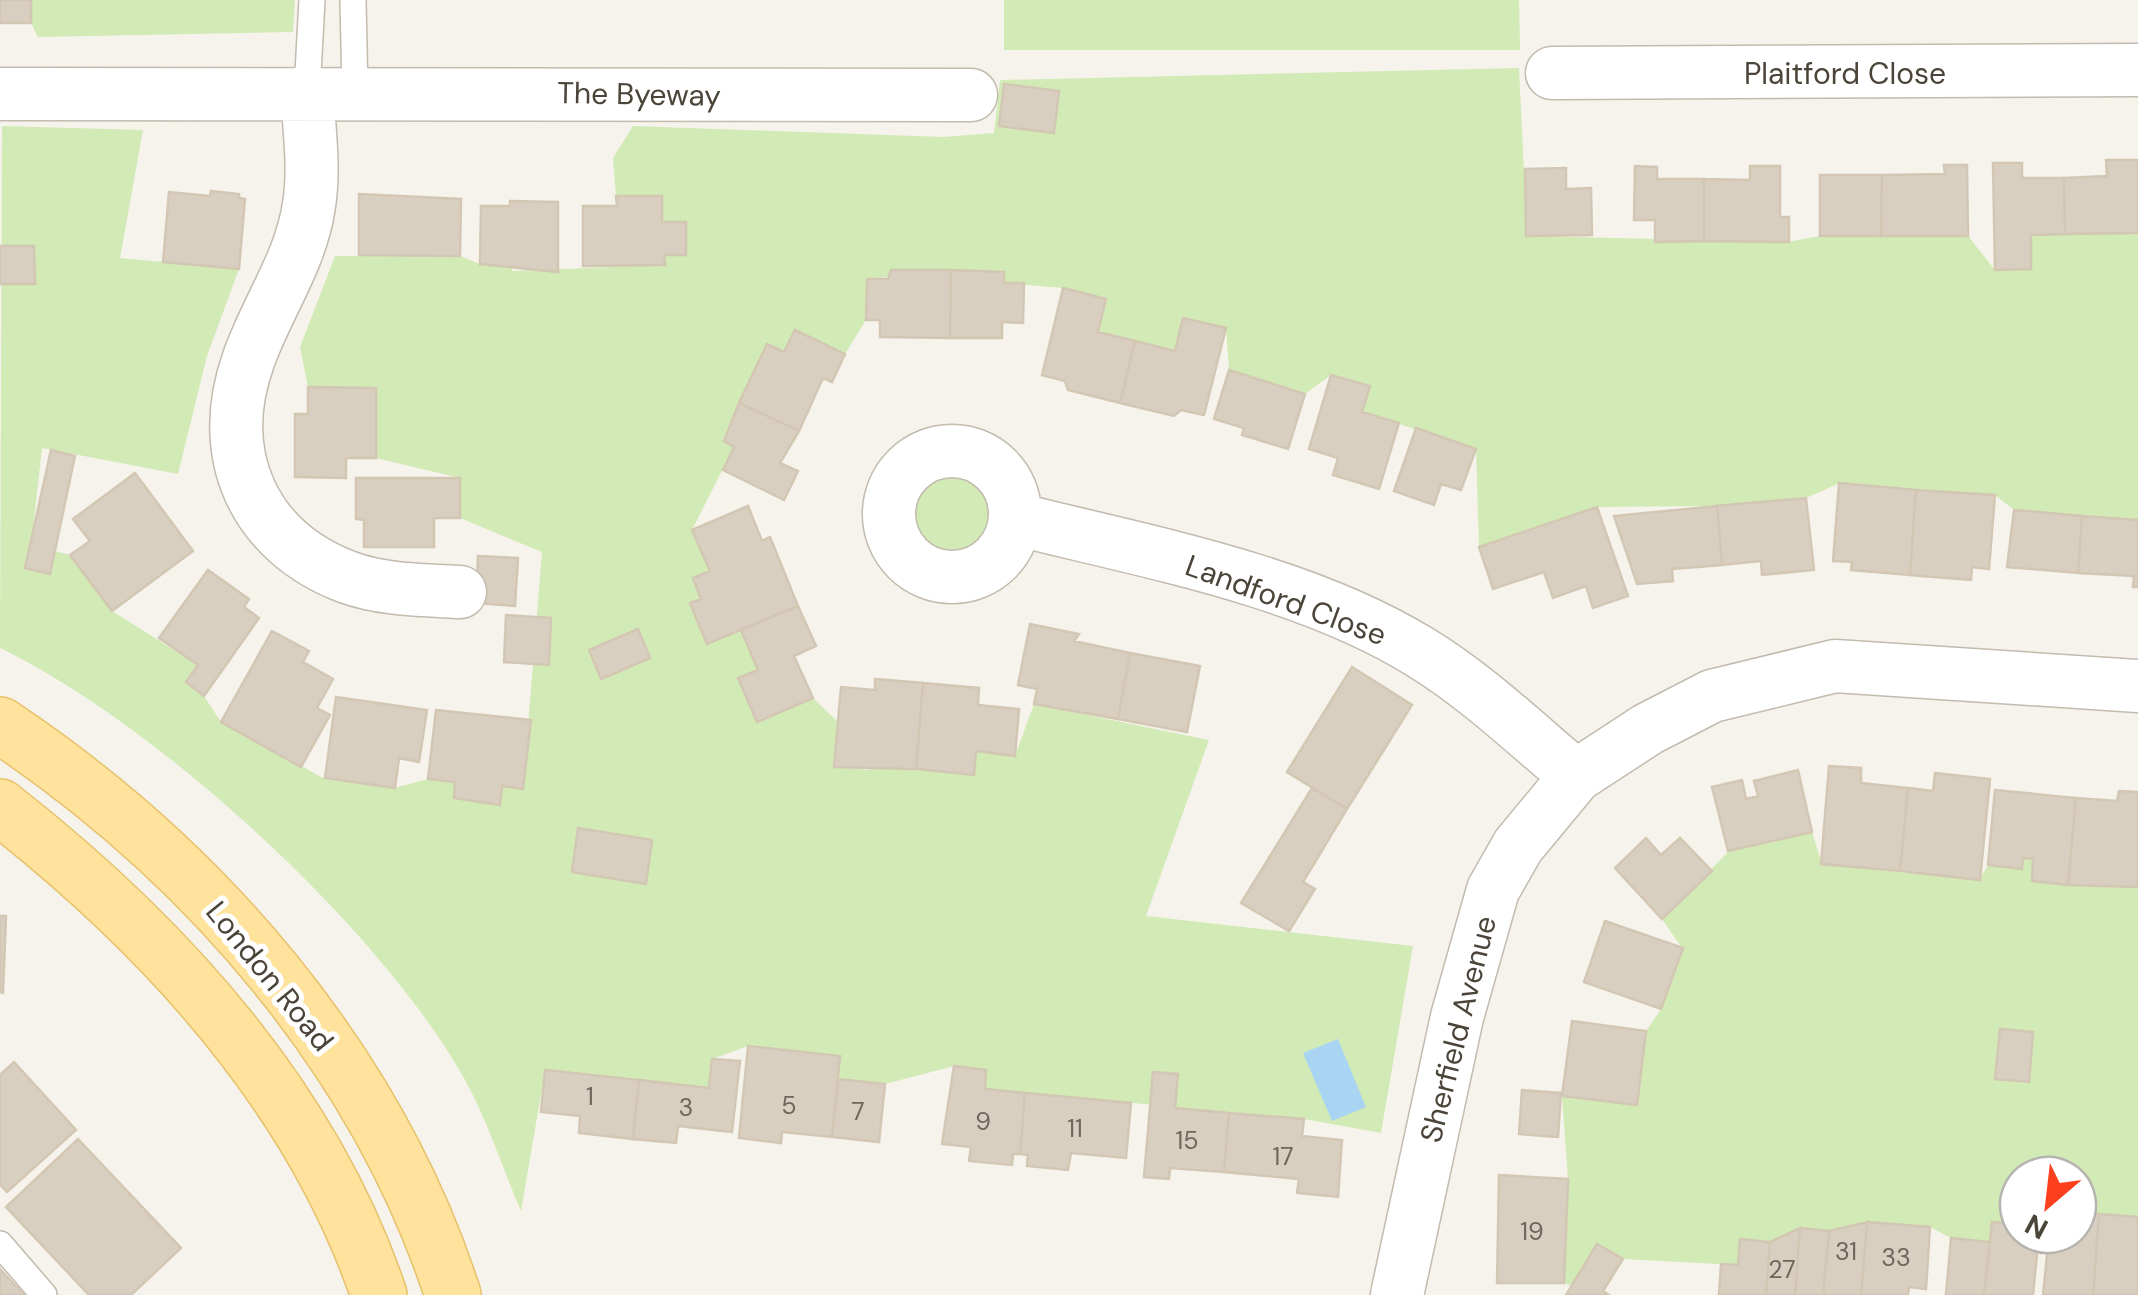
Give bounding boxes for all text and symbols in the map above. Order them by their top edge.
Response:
street label: Plaitford Close [1744,54,1946,93]
street label: The Byeway [557,73,722,115]
street label: Landford Close [1180,546,1392,654]
street label: London Road [198,893,342,1059]
street label: Sherfield Avenue [1411,912,1505,1146]
house number: 1 [586,1080,594,1113]
house number: 5 [781,1089,797,1122]
house number: 3 [679,1091,693,1124]
house number: 7 [851,1095,865,1128]
house number: 9 [975,1105,991,1138]
house number: 11 [1067,1112,1083,1145]
house number: 15 [1175,1124,1199,1157]
house number: 17 [1272,1140,1294,1173]
north arrow [1998,1155,2098,1255]
text: N [2019,1206,2054,1248]
house number: 19 [1520,1215,1544,1248]
house number: 31 [1835,1235,1857,1268]
house number: 33 [1881,1241,1911,1274]
house number: 27 [1768,1253,1796,1286]

